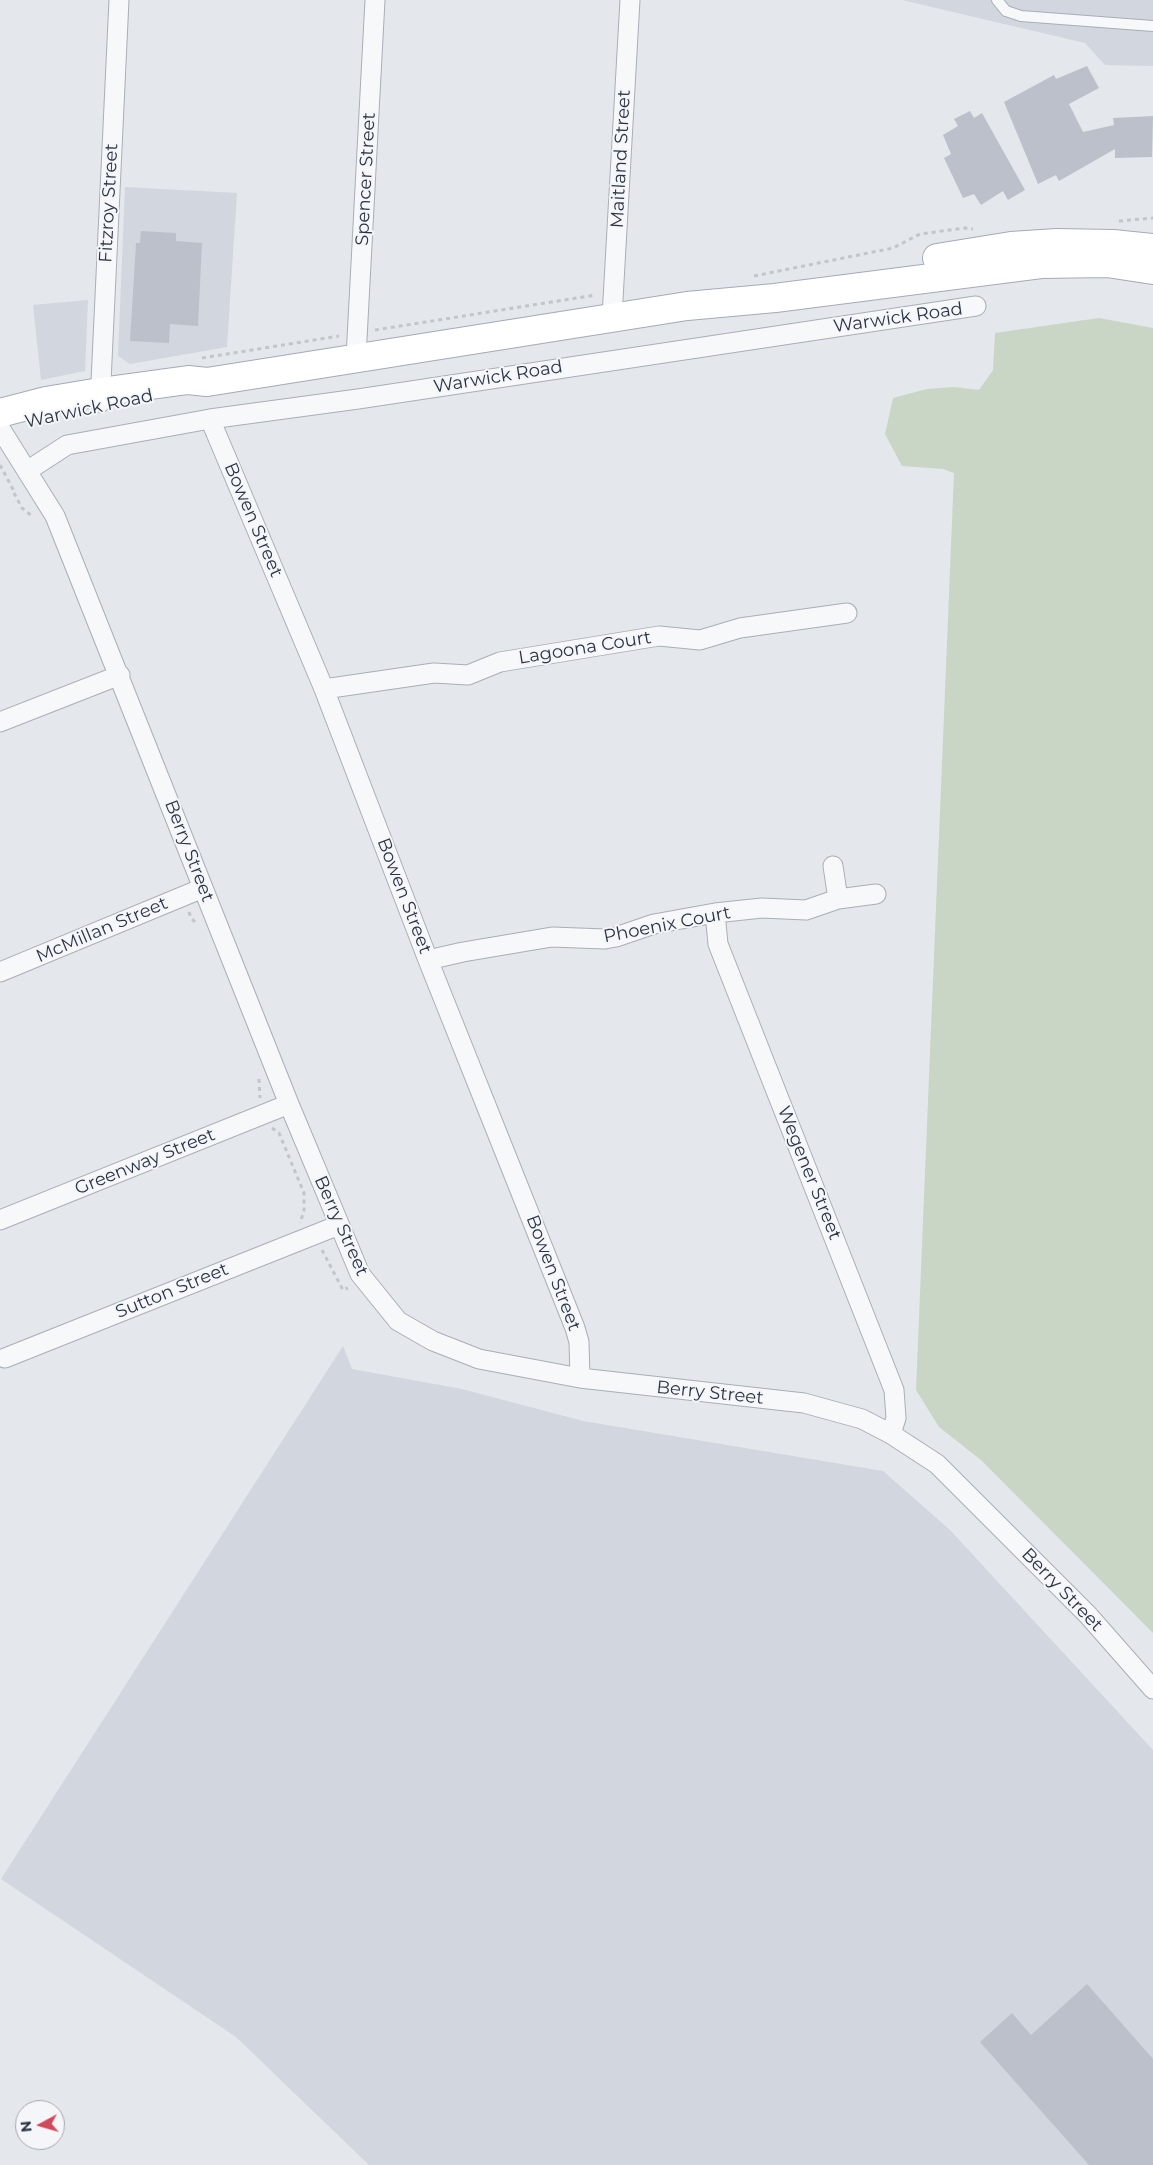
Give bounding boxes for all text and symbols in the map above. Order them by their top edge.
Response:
street label: Maitland Street [607,89,635,229]
street label: Spencer Street [352,112,380,246]
street label: Fitzroy Street [95,143,123,263]
street label: Warwick Road [832,298,964,338]
street label: Warwick Road [432,356,564,398]
street label: Warwick Road [23,385,155,433]
street label: Bowen Street [219,459,287,581]
street label: Lagoona Court [517,627,653,669]
street label: Berry Street [160,797,218,905]
street label: Bowen Street [372,835,436,957]
street label: McMillan Street [33,893,171,967]
street label: Phoenix Court [602,902,732,948]
street label: Wegener Street [772,1103,846,1243]
street label: Greenway Street [72,1124,218,1200]
street label: Berry Street [309,1172,373,1280]
street label: Bowen Street [521,1212,585,1334]
street label: Sutton Street [112,1259,232,1323]
street label: Berry Street [655,1377,765,1409]
street label: Berry Street [1017,1544,1107,1636]
north arrow [15,2100,65,2150]
text: N [17,2120,36,2133]

